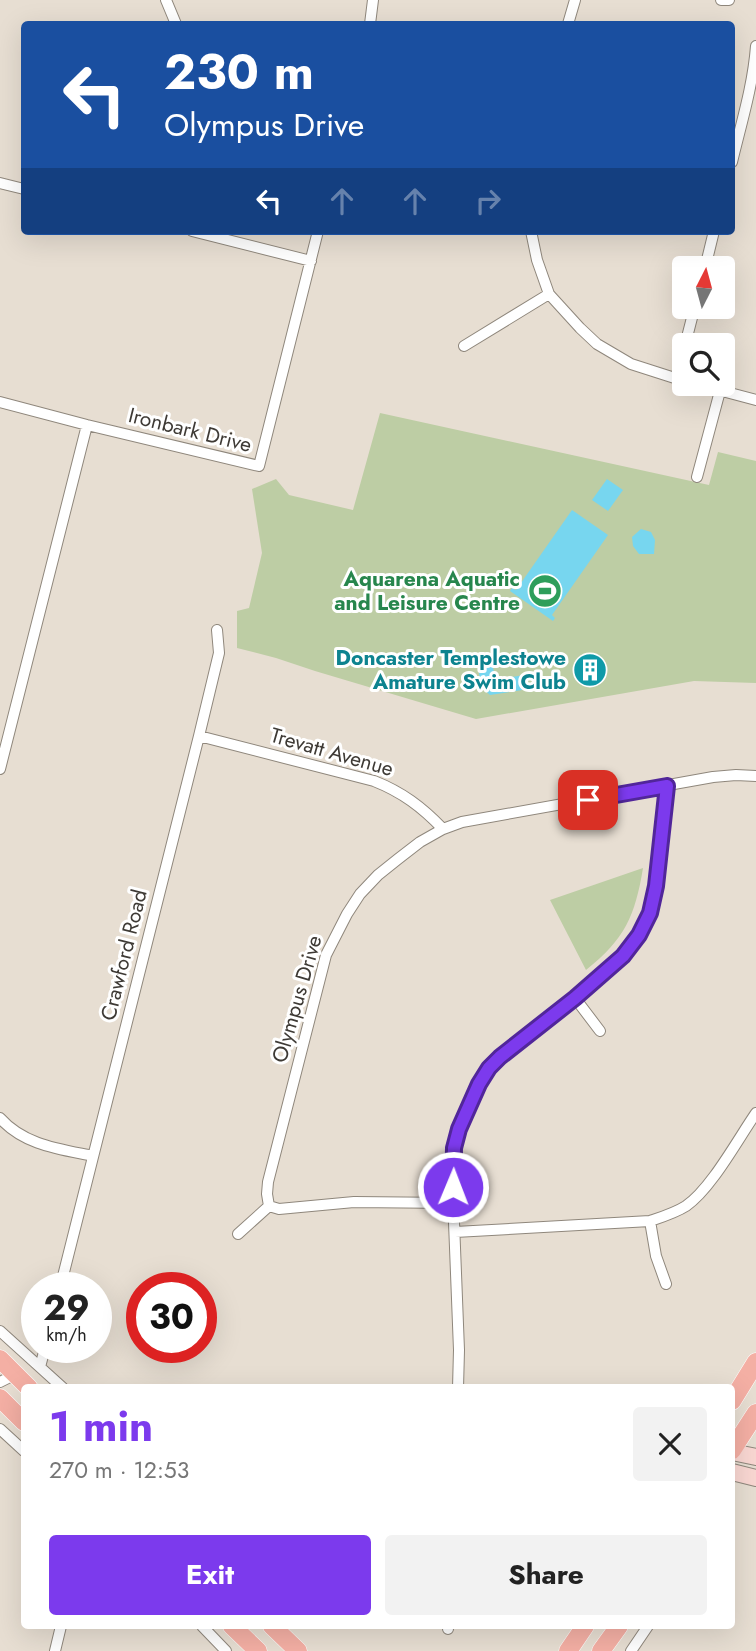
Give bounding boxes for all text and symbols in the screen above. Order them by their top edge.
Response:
text: 230 m [164,37,314,107]
icon: left [49,49,140,140]
text: Olympus Drive [164,102,364,148]
icon: left [250,182,288,220]
icon: ahead [323,182,361,220]
icon: ahead [396,182,434,220]
icon: right [469,182,507,220]
north arrow [672,256,735,318]
map controls [672,256,735,396]
button: search [672,333,735,396]
street label: Ironbark Drive [125,400,255,460]
place label: Aquarena Aquatic and Leisure Centre [334,564,520,618]
sports icon: Aquarena Aquatic and Leisure Centre [526,572,564,610]
place label: Doncaster Templestowe Amature Swim Club [336,643,566,697]
building icon: Doncaster Templestowe Amature Swim Club [571,651,609,689]
street label: Trevatt Avenue [267,720,397,784]
pin [558,770,618,830]
icon: arrive [569,781,607,819]
street label: Crawford Road [93,886,155,1024]
street label: Olympus Drive [264,931,330,1066]
position arrow [416,1150,490,1224]
speed limit sign: 30 [126,1272,217,1363]
text: 29 [43,1283,90,1333]
text: km/h [46,1322,87,1348]
text: 1 min [49,1396,153,1457]
button: close [633,1407,707,1481]
text: 270 m · 12:53 [49,1453,189,1487]
button: Exit [49,1535,371,1615]
button: Share [385,1535,707,1615]

